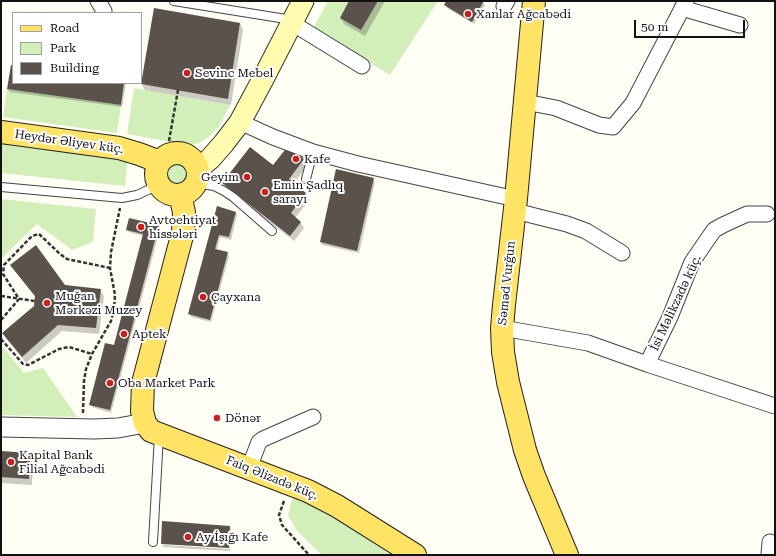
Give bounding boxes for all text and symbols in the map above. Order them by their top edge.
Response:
place label: Xanlar Ağcabədi [476,7,571,21]
marker: Xanlar Ağcabədi [463,9,473,19]
legend [12,12,142,84]
scale bar [636,12,747,38]
text: 50 m [641,20,668,34]
text: Road [50,21,79,35]
text: Park [50,41,76,55]
text: Building [50,61,99,75]
place label: Sevinc Mebel [195,66,273,80]
marker: Sevinc Mebel [182,68,192,78]
street label: Heydər Əliyev küç. [14,127,124,157]
place label: Kafe [304,152,330,166]
marker: Kafe [291,154,301,164]
place label: Geyim [201,170,239,184]
marker: Geyim [242,172,252,182]
place label: Emin Şadlıq sarayı [273,178,343,206]
marker: Emin Şadlıq sarayı [260,187,270,197]
place label: Avtoehtiyat hissələri [149,213,216,241]
marker: Avtoehtiyat hissələri [136,222,146,232]
street label: Səməd Vurğun [495,240,519,326]
street label: İsi Məlikzadə küç. [647,253,705,353]
place label: Muğan Mərkəzi Muzey [55,289,142,317]
place label: Çayxana [211,290,261,304]
marker: Çayxana [198,292,208,302]
marker: Muğan Mərkəzi Muzey [42,298,52,308]
place label: Aptek [132,327,167,341]
marker: Aptek [119,329,129,339]
place label: Oba Market Park [118,376,215,390]
marker: Oba Market Park [105,378,115,388]
place label: Dönər [225,411,261,425]
marker: Dönər [212,413,222,423]
place label: Kapital Bank Filial Ağcabədi [19,448,105,476]
street label: Faiq Əlizadə küç. [224,453,320,503]
marker: Kapital Bank Filial Ağcabədi [6,457,16,467]
place label: Ay İşığı Kafe [196,530,268,544]
marker: Ay İşığı Kafe [183,532,193,542]

